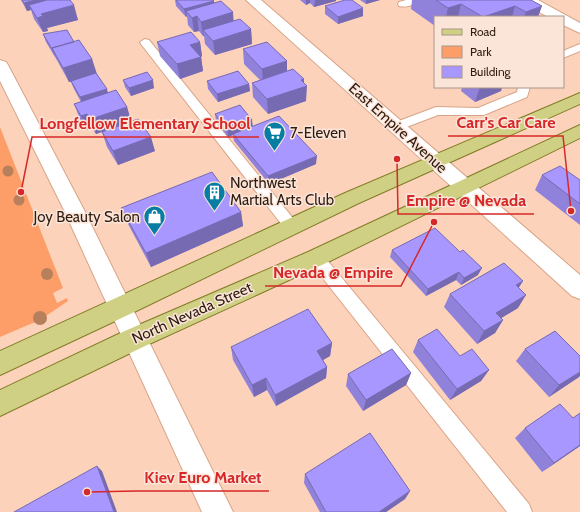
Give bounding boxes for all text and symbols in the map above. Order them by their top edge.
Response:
legend [434,16,564,88]
text: Road [470,24,496,39]
text: Park [470,44,492,59]
text: Building [470,64,512,79]
street label: East Empire Avenue [345,79,451,177]
callout: Carr's Car Care [448,108,563,136]
callout: Longfellow Elementary School [32,109,259,137]
text: Carr's Car Care [456,113,556,132]
text: Longfellow Elementary School [39,114,251,133]
supermarket icon: 7-Eleven [261,120,287,153]
place label: 7-Eleven [290,124,346,142]
place label: Northwest Martial Arts Club [230,174,334,209]
building icon: Northwest Martial Arts Club [202,179,228,212]
callout: Empire @ Nevada [398,186,534,214]
text: Empire @ Nevada [406,191,526,210]
shop icon: Joy Beauty Salon [142,204,168,237]
place label: Joy Beauty Salon [33,208,140,226]
callout: Nevada @ Empire [265,258,401,286]
text: Nevada @ Empire [273,263,393,282]
street label: North Nevada Street [129,278,255,348]
callout: Kiev Euro Market [136,463,269,491]
text: Kiev Euro Market [144,468,262,487]

